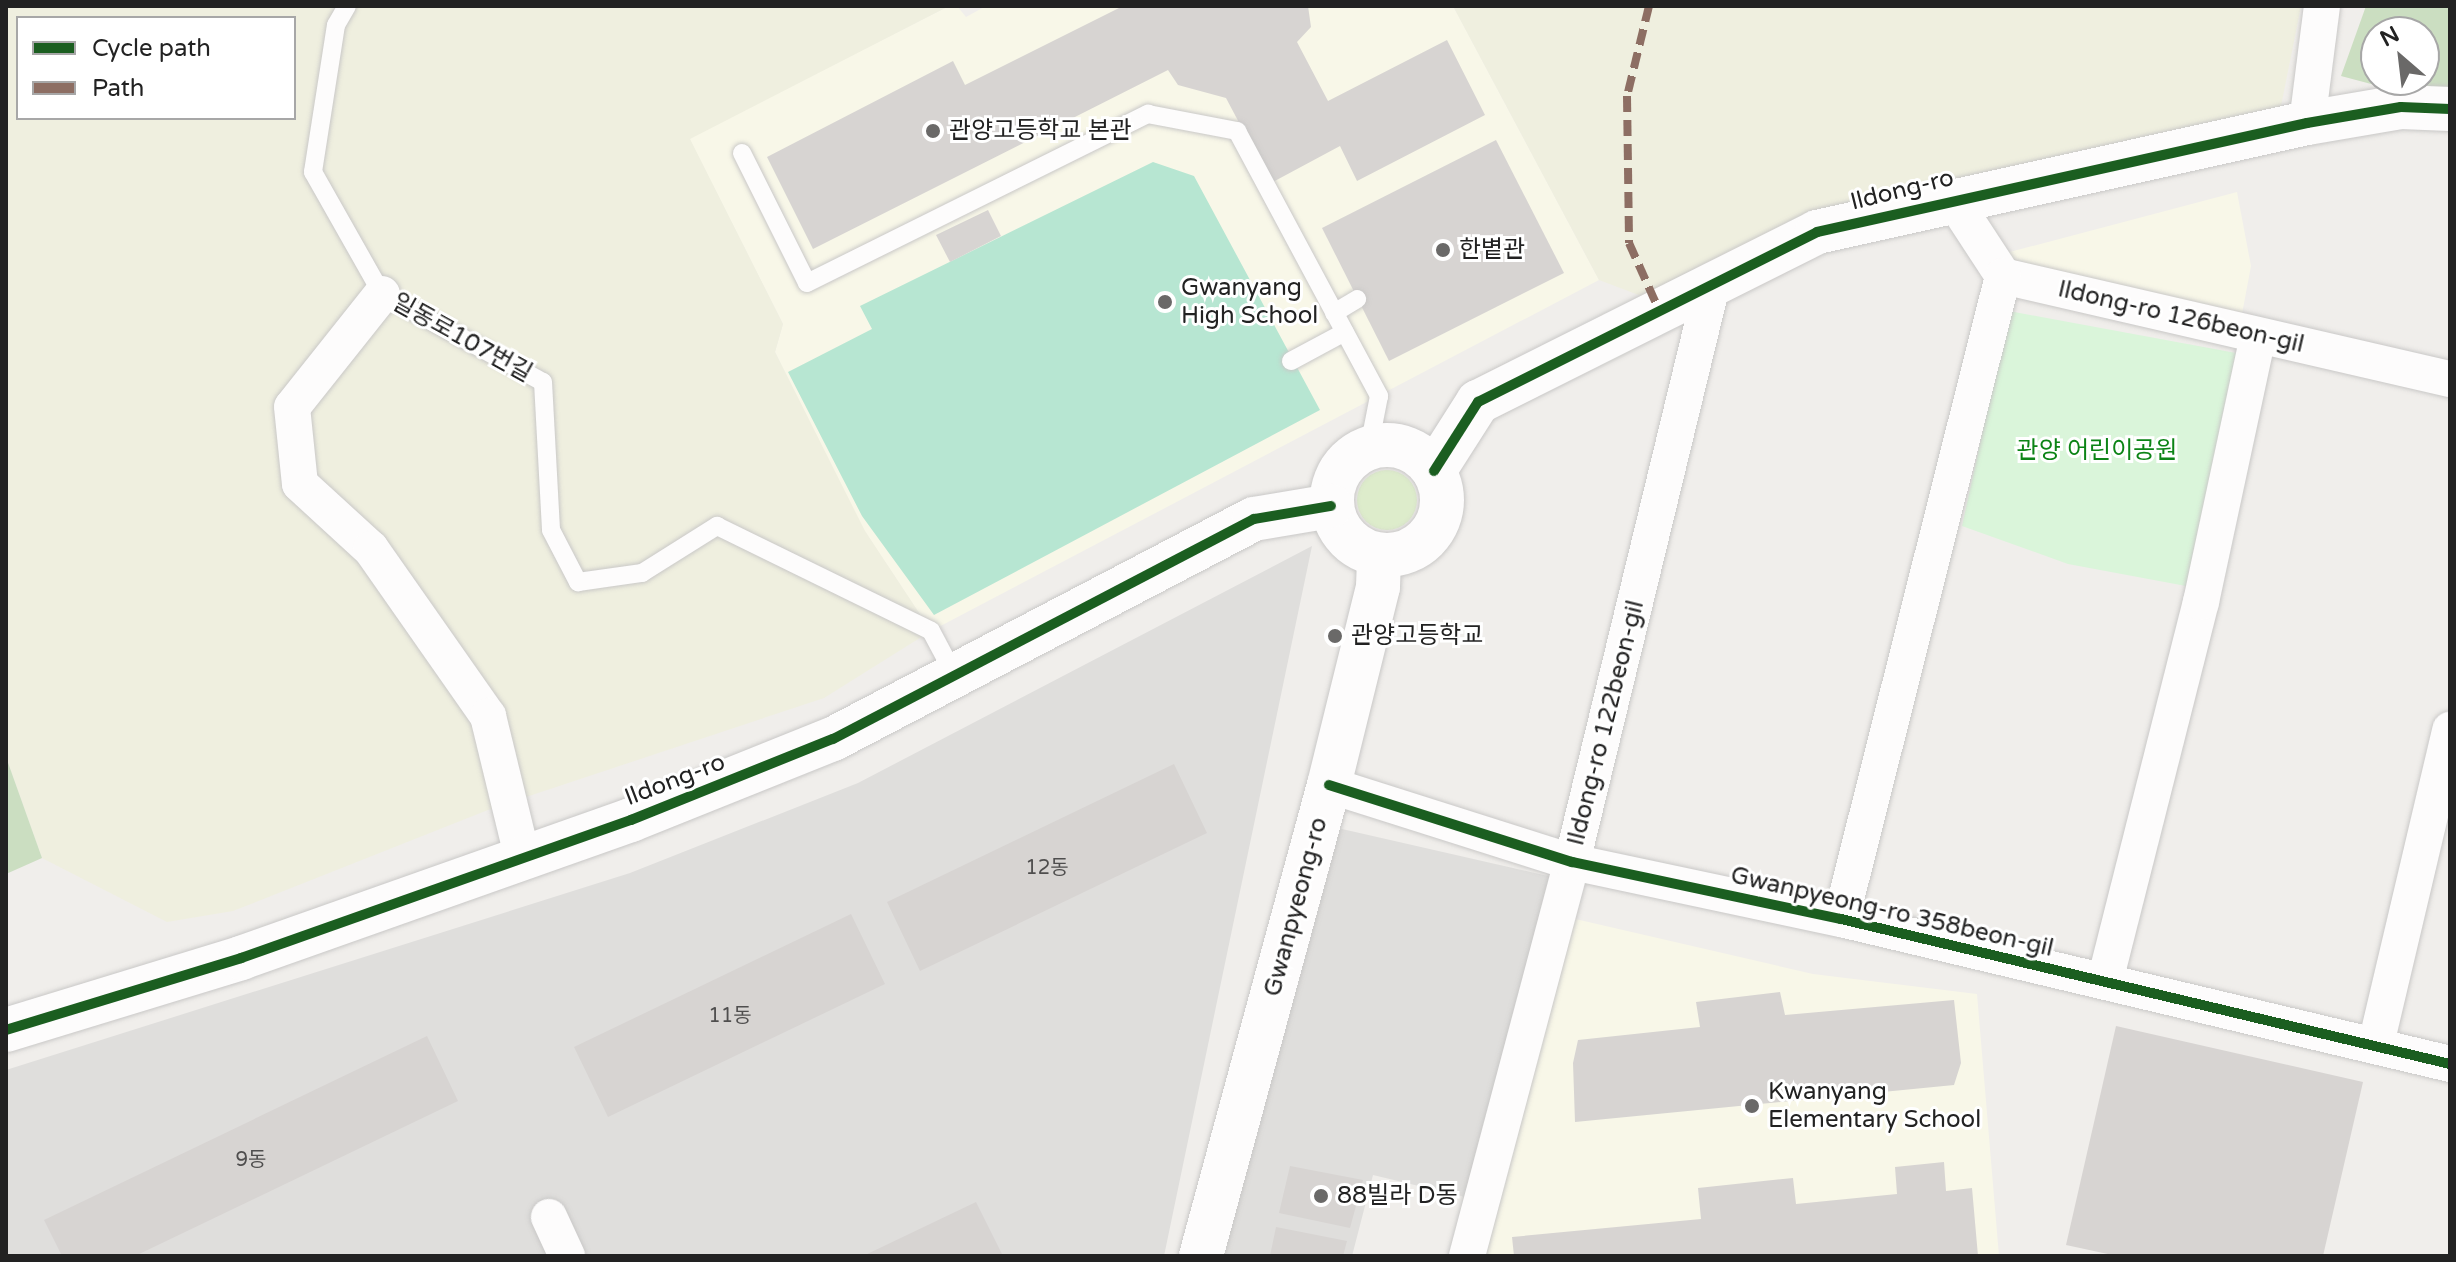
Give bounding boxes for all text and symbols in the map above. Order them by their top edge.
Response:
legend [16,16,296,120]
north arrow [2360,16,2440,96]
text: N [2376,21,2404,52]
text: Cycle path [92,34,211,63]
text: Path [92,74,145,103]
place label: 관양고등학교 본관 [949,117,1132,145]
marker: 관양고등학교 본관 [924,122,942,140]
street label: Ildong-ro [1847,163,1957,217]
place label: 한볕관 [1459,236,1525,264]
marker: 한볕관 [1434,241,1452,259]
place label: Gwanyang High School [1181,274,1318,330]
street label: Ildong-ro 126beon-gil [2055,275,2307,359]
street label: 일동로107번길 [387,288,537,388]
marker: Gwanyang High School [1156,293,1174,311]
park label: 관양 어린이공원 [2017,437,2177,465]
street label: Ildong-ro 122beon-gil [1562,597,1650,849]
place label: 관양고등학교 [1351,622,1483,650]
marker: 관양고등학교 [1326,627,1344,645]
street label: Ildong-ro [621,748,729,812]
street label: Gwanpyeong-ro [1258,814,1334,1000]
house number: 12동 [1025,856,1069,880]
street label: Gwanpyeong-ro 358beon-gil [1728,861,2056,963]
house number: 11동 [708,1004,752,1028]
place label: Kwanyang Elementary School [1768,1078,1981,1134]
marker: Kwanyang Elementary School [1743,1097,1761,1115]
house number: 9동 [236,1148,266,1172]
place label: 88빌라 D동 [1337,1182,1458,1210]
marker: 88빌라 D동 [1312,1187,1330,1205]

